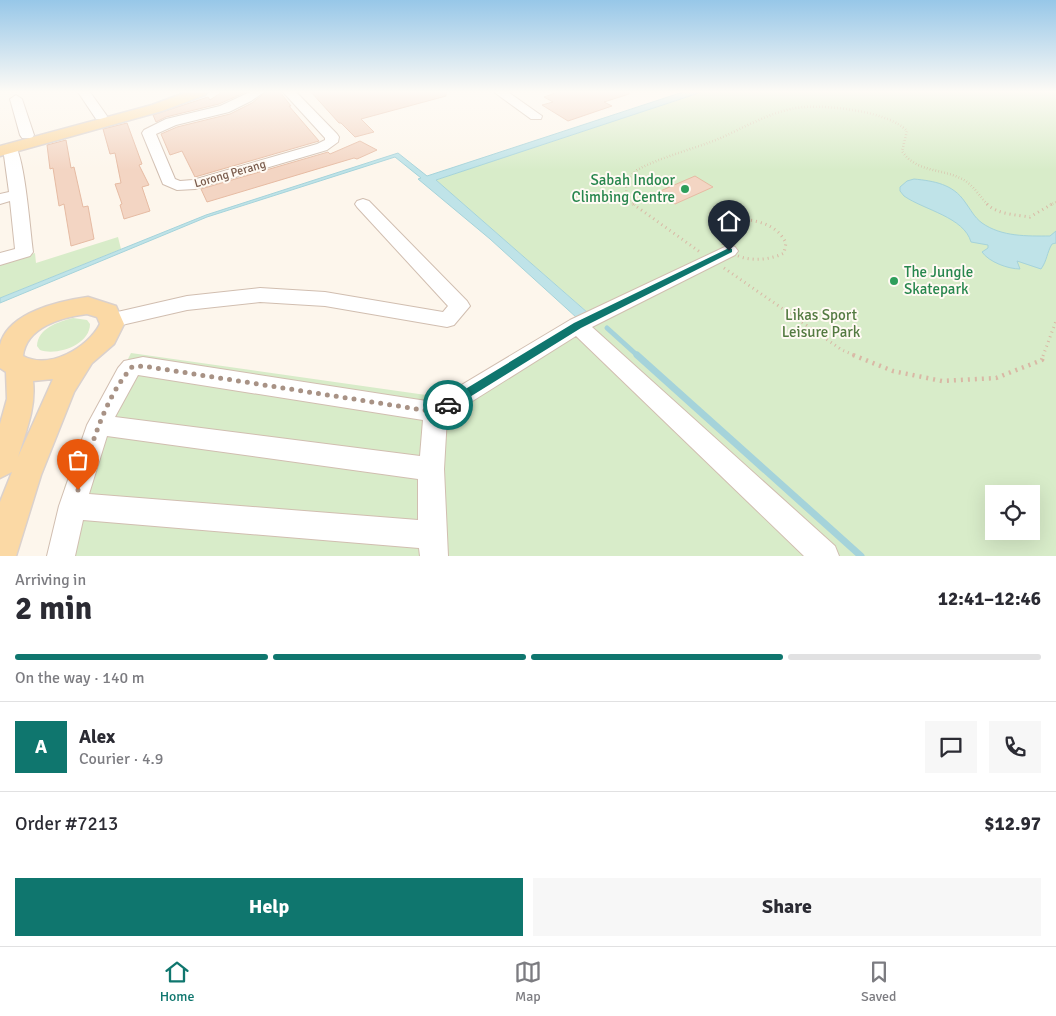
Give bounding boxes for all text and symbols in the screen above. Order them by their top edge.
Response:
street label: Lorong Perang [192,157,268,191]
place label: Sabah Indoor Climbing Centre [572,171,675,206]
marker: Sabah Indoor Climbing Centre [679,183,691,195]
pin [708,200,750,251]
icon: home [715,207,743,235]
place label: The Jungle Skatepark [904,263,973,298]
marker: The Jungle Skatepark [888,275,900,287]
park label: Likas Sport Leisure Park [782,306,861,341]
courier [423,380,473,430]
icon: car [434,391,462,419]
pin [57,439,99,490]
icon: bag [64,446,92,474]
map controls [985,485,1040,540]
button: locate [985,485,1040,540]
text: Arriving in [15,570,86,590]
text: 12:41–12:46 [938,587,1041,611]
text: 2 min [15,589,92,628]
text: On the way · 140 m [15,668,145,688]
button: chat [925,721,977,773]
button: phone [989,721,1041,773]
text: Alex [79,725,115,749]
text: A [35,735,47,759]
text: Courier · 4.9 [79,749,163,769]
text: Order #7213 [15,812,118,836]
text: $12.97 [984,812,1041,836]
button: Help [15,878,523,936]
button: Share [533,878,1041,936]
tab: Home [160,958,195,1005]
tab: Map [514,958,542,1005]
tab: Saved [861,958,896,1005]

